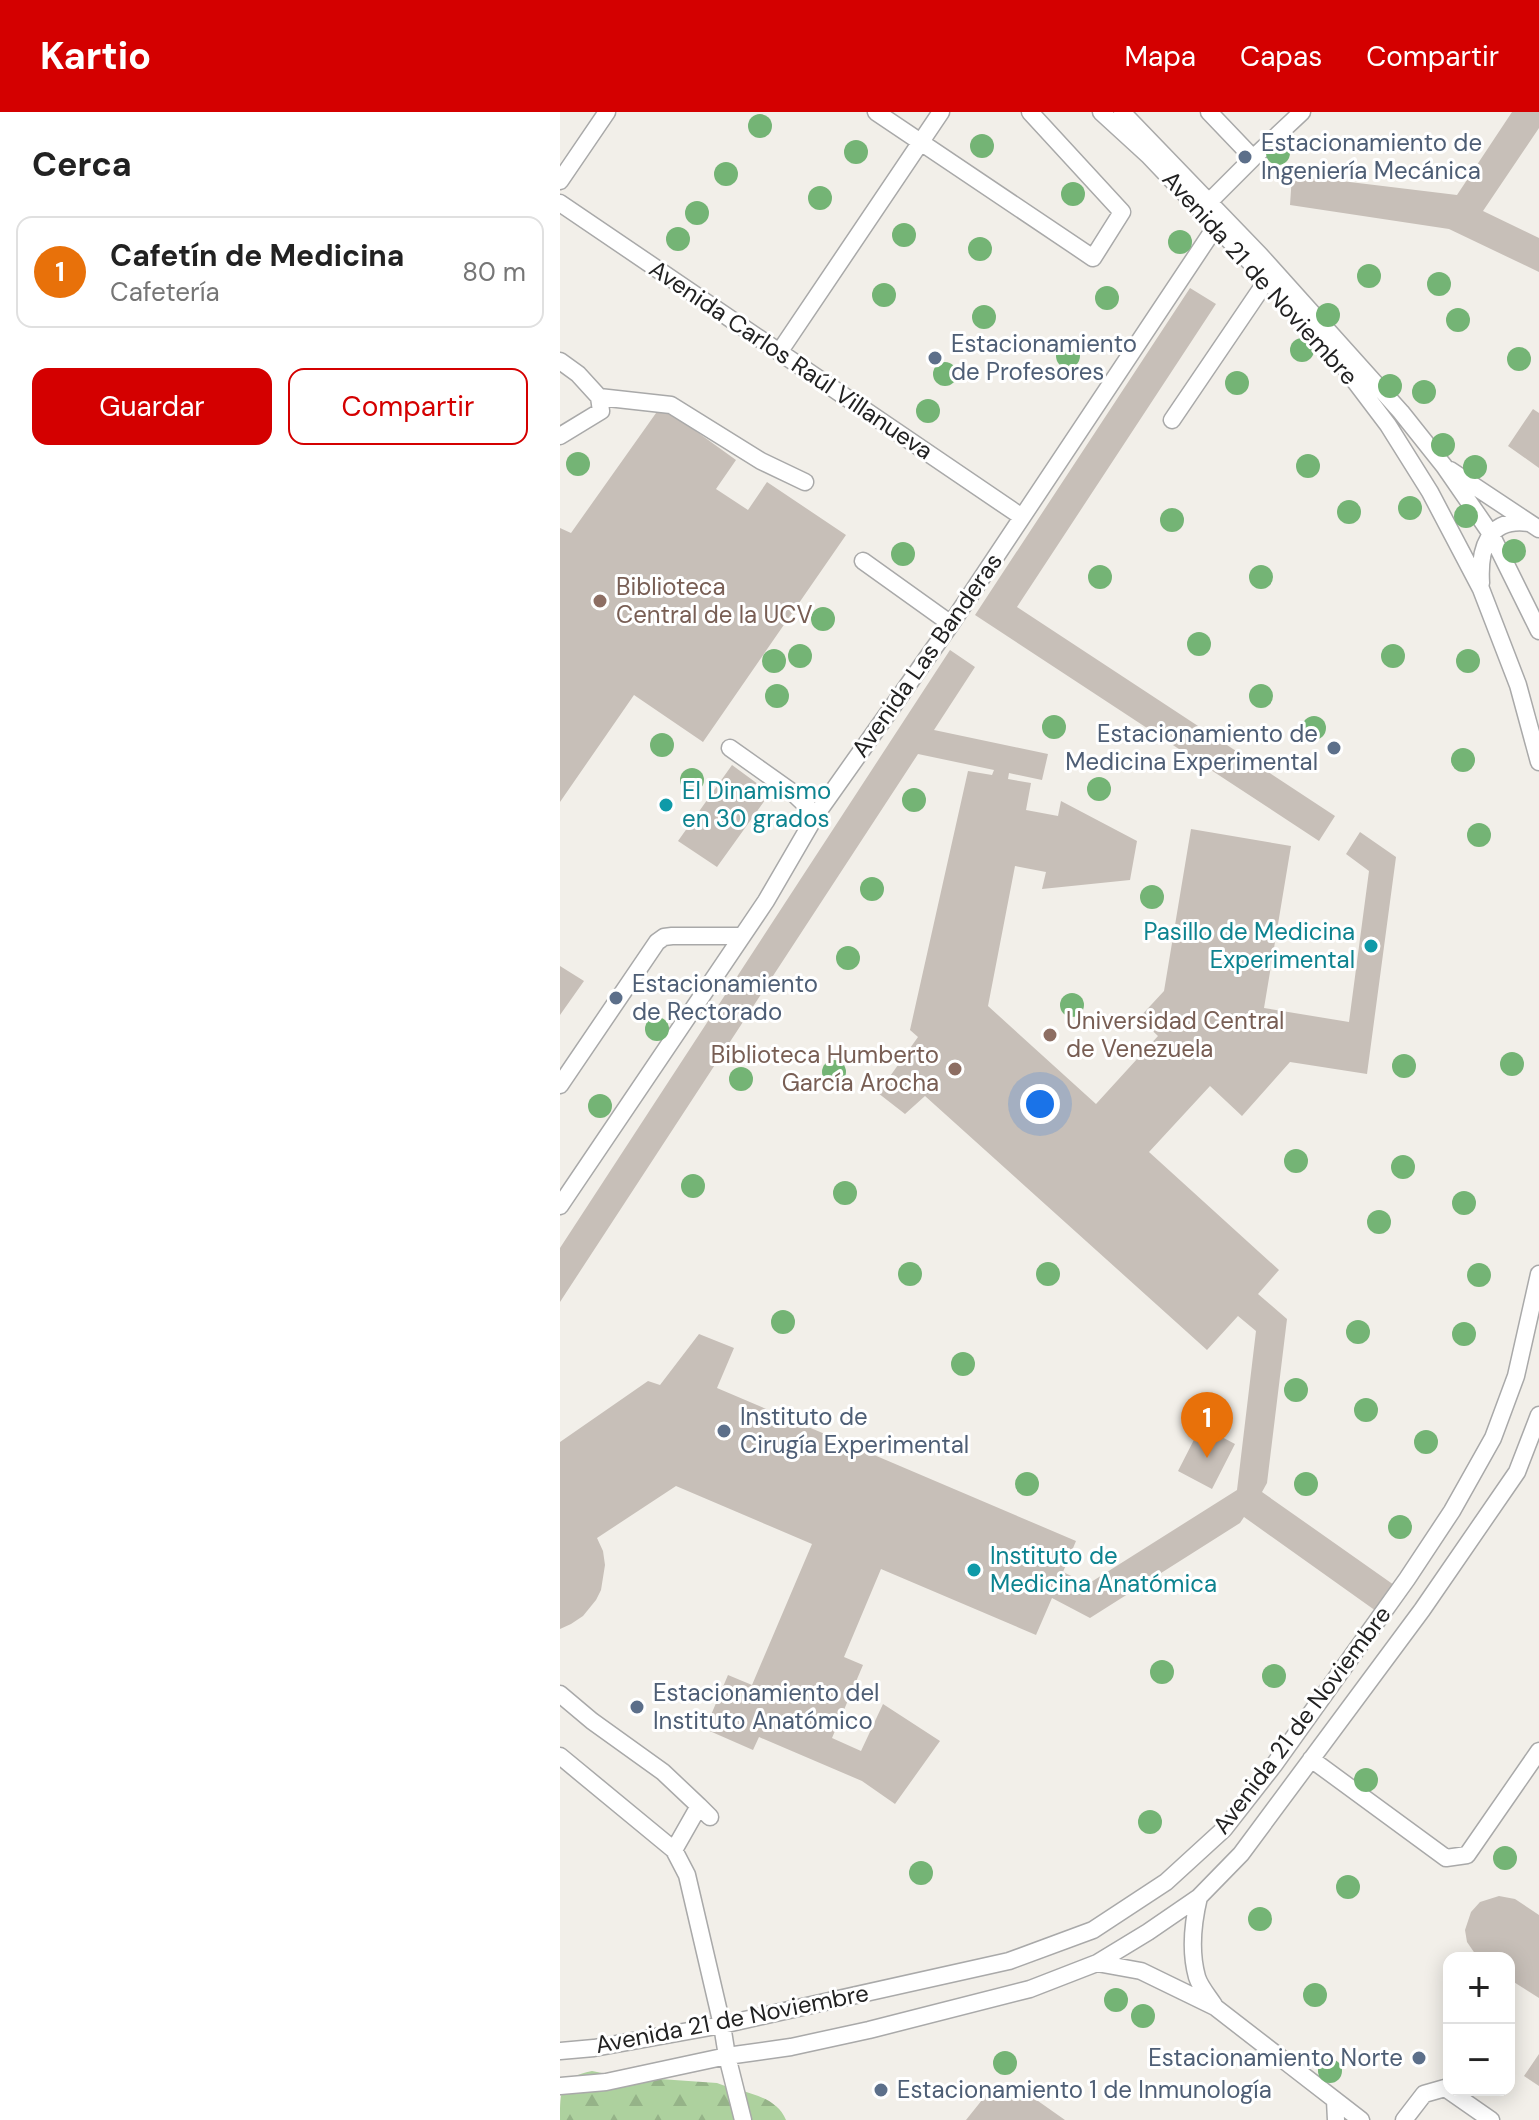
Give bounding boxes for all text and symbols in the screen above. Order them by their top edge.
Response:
text: Kartio [40,31,151,81]
text: Mapa [1125,38,1196,75]
text: Capas [1240,38,1322,75]
text: Compartir [1366,38,1499,75]
place label: Estacionamiento de Ingeniería Mecánica [1261,127,1482,186]
text: Cerca [32,142,132,187]
marker: Estacionamiento de Ingeniería Mecánica [1236,148,1254,166]
street label: Avenida 21 de Noviembre [1156,164,1365,391]
text: Cafetín de Medicina [110,236,404,275]
street label: Avenida Carlos Raúl Villanueva [644,253,939,466]
text: 1 [55,255,65,289]
text: 80 m [462,255,526,289]
text: Cafetería [110,275,220,309]
place label: Estacionamiento de Profesores [951,328,1137,387]
marker: Estacionamiento de Profesores [926,349,944,367]
button: Guardar [32,368,272,445]
button: Compartir [288,368,528,445]
street label: Avenida Las Banderas [844,546,1009,763]
place label: Biblioteca Central de la UCV [616,571,813,630]
marker: Biblioteca Central de la UCV [591,592,609,610]
place label: Estacionamiento de Medicina Experimental [1065,718,1318,777]
marker: Estacionamiento de Medicina Experimental [1325,739,1343,757]
place label: El Dinamismo en 30 grados [682,775,831,834]
marker: El Dinamismo en 30 grados [657,796,675,814]
place label: Pasillo de Medicina Experimental [1143,916,1355,975]
marker: Pasillo de Medicina Experimental [1362,937,1380,955]
place label: Estacionamiento de Rectorado [632,968,818,1027]
marker: Estacionamiento de Rectorado [607,989,625,1007]
place label: Universidad Central de Venezuela [1066,1005,1284,1064]
marker: Universidad Central de Venezuela [1041,1026,1059,1044]
place label: Biblioteca Humberto García Arocha [711,1039,939,1098]
marker: Biblioteca Humberto García Arocha [946,1060,964,1078]
your location [1020,1084,1060,1124]
pin: 1 [1181,1392,1233,1458]
place label: Instituto de Cirugía Experimental [740,1401,969,1460]
marker: Instituto de Cirugía Experimental [715,1422,733,1440]
place label: Instituto de Medicina Anatómica [990,1540,1217,1599]
marker: Instituto de Medicina Anatómica [965,1561,983,1579]
street label: Avenida 21 de Noviembre [1206,1599,1398,1840]
place label: Estacionamiento del Instituto Anatómico [653,1677,879,1736]
marker: Estacionamiento del Instituto Anatómico [628,1698,646,1716]
map controls [1443,1952,1515,2096]
button: + [1443,1952,1515,2024]
street label: Avenida 21 de Noviembre [593,1977,871,2060]
button: − [1443,2024,1515,2096]
place label: Estacionamiento Norte [1148,2042,1403,2073]
marker: Estacionamiento Norte [1410,2049,1428,2067]
place label: Estacionamiento 1 de Inmunología [897,2074,1272,2105]
marker: Estacionamiento 1 de Inmunología [872,2081,890,2099]

